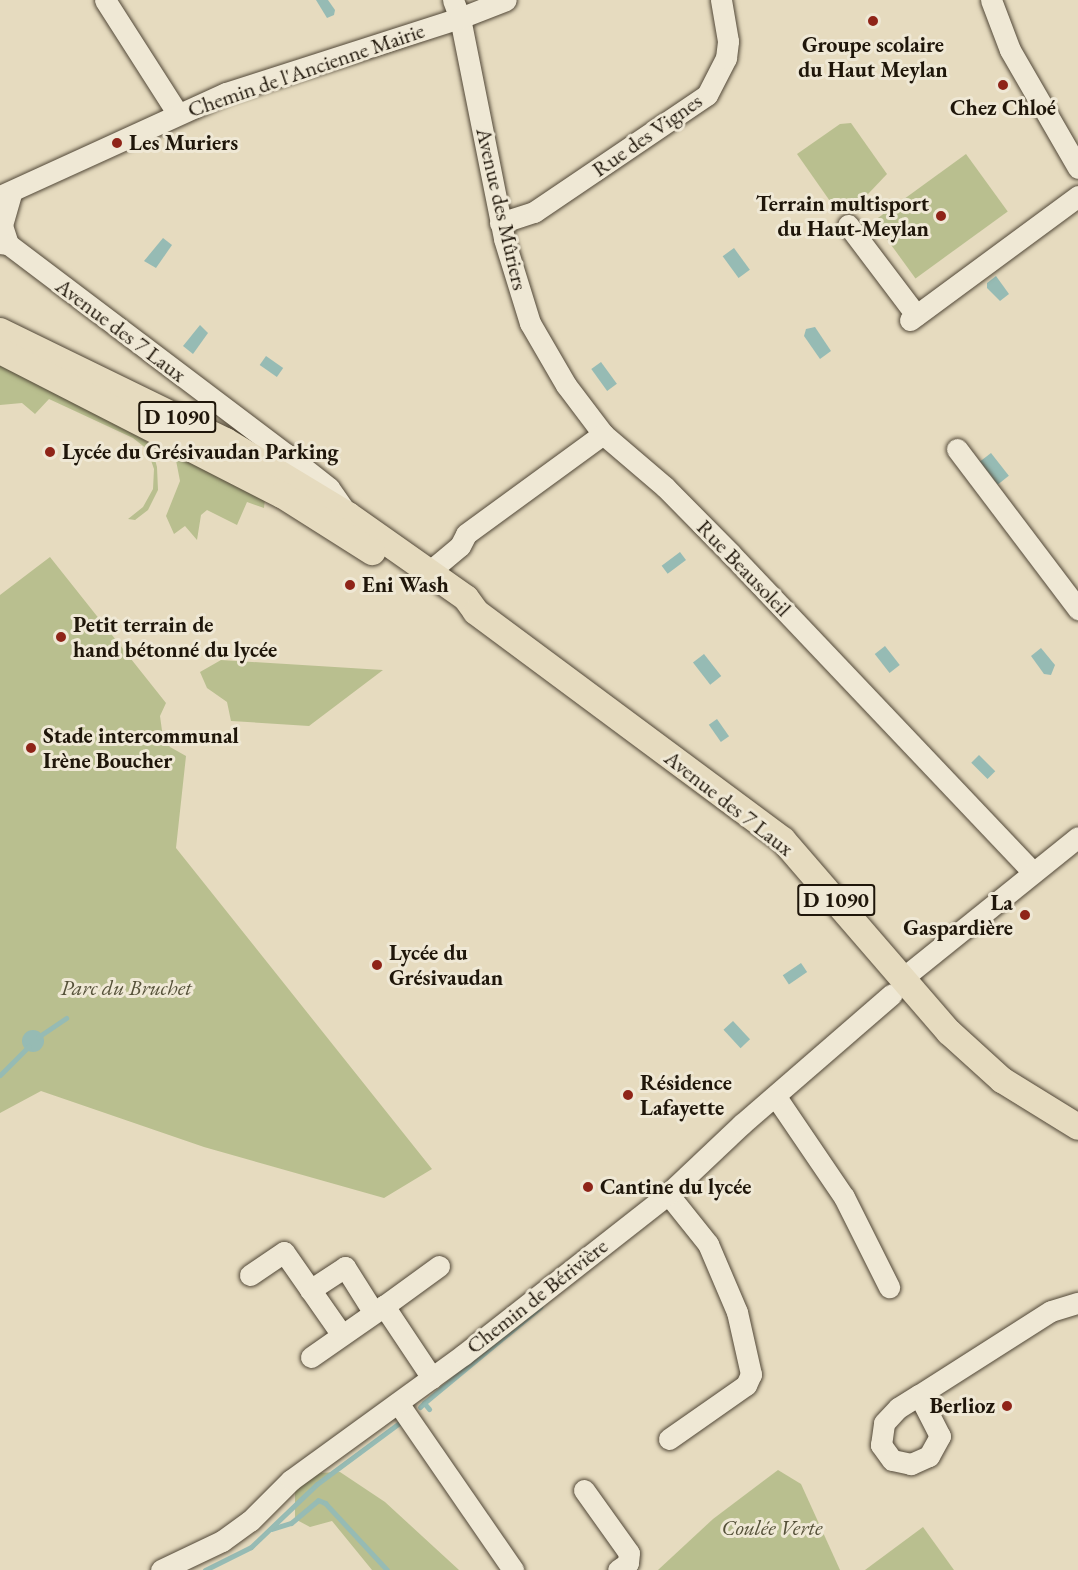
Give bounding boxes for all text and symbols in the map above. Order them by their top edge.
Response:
marker: Groupe scolaire du Haut Meylan [866,14,880,28]
street label: Chemin de l'Ancienne Mairie [184,17,428,123]
place label: Groupe scolaire du Haut Meylan [798,31,948,82]
marker: Chez Chloé [996,78,1010,92]
street label: Rue des Vignes [587,87,707,183]
place label: Chez Chloé [950,95,1056,121]
street label: Avenue des Mûriers [470,125,534,293]
place label: Les Muriers [129,130,238,156]
marker: Les Muriers [110,136,124,150]
place label: Terrain multisport du Haut-Meylan [756,190,929,242]
marker: Terrain multisport du Haut-Meylan [934,209,948,223]
street label: Avenue des 7 Laux [51,272,191,388]
road number: D 1090 [138,399,216,435]
place label: Lycée du Grésivaudan Parking [62,439,339,465]
marker: Lycée du Grésivaudan Parking [43,445,57,459]
street label: Rue Beausoleil [691,514,797,622]
place label: Eni Wash [362,572,449,598]
marker: Eni Wash [343,578,357,592]
place label: Petit terrain de hand bétonné du lycée [73,611,277,662]
marker: Petit terrain de hand bétonné du lycée [54,630,68,644]
place label: Stade intercommunal Irène Boucher [43,722,239,774]
marker: Stade intercommunal Irène Boucher [24,741,38,755]
street label: Avenue des 7 Laux [659,744,799,862]
road number: D 1090 [797,882,875,918]
place label: La Gaspardière [903,889,1013,940]
marker: La Gaspardière [1018,908,1032,922]
place label: Lycée du Grésivaudan [389,939,503,990]
marker: Lycée du Grésivaudan [370,958,384,972]
park label: Parc du Bruchet [60,975,192,1001]
place label: Résidence Lafayette [640,1069,732,1120]
marker: Résidence Lafayette [621,1088,635,1102]
place label: Cantine du lycée [600,1174,751,1200]
marker: Cantine du lycée [581,1180,595,1194]
street label: Chemin de Bérivière [461,1233,613,1359]
place label: Berlioz [930,1393,995,1419]
marker: Berlioz [1000,1399,1014,1413]
park label: Coulée Verte [722,1515,822,1541]

